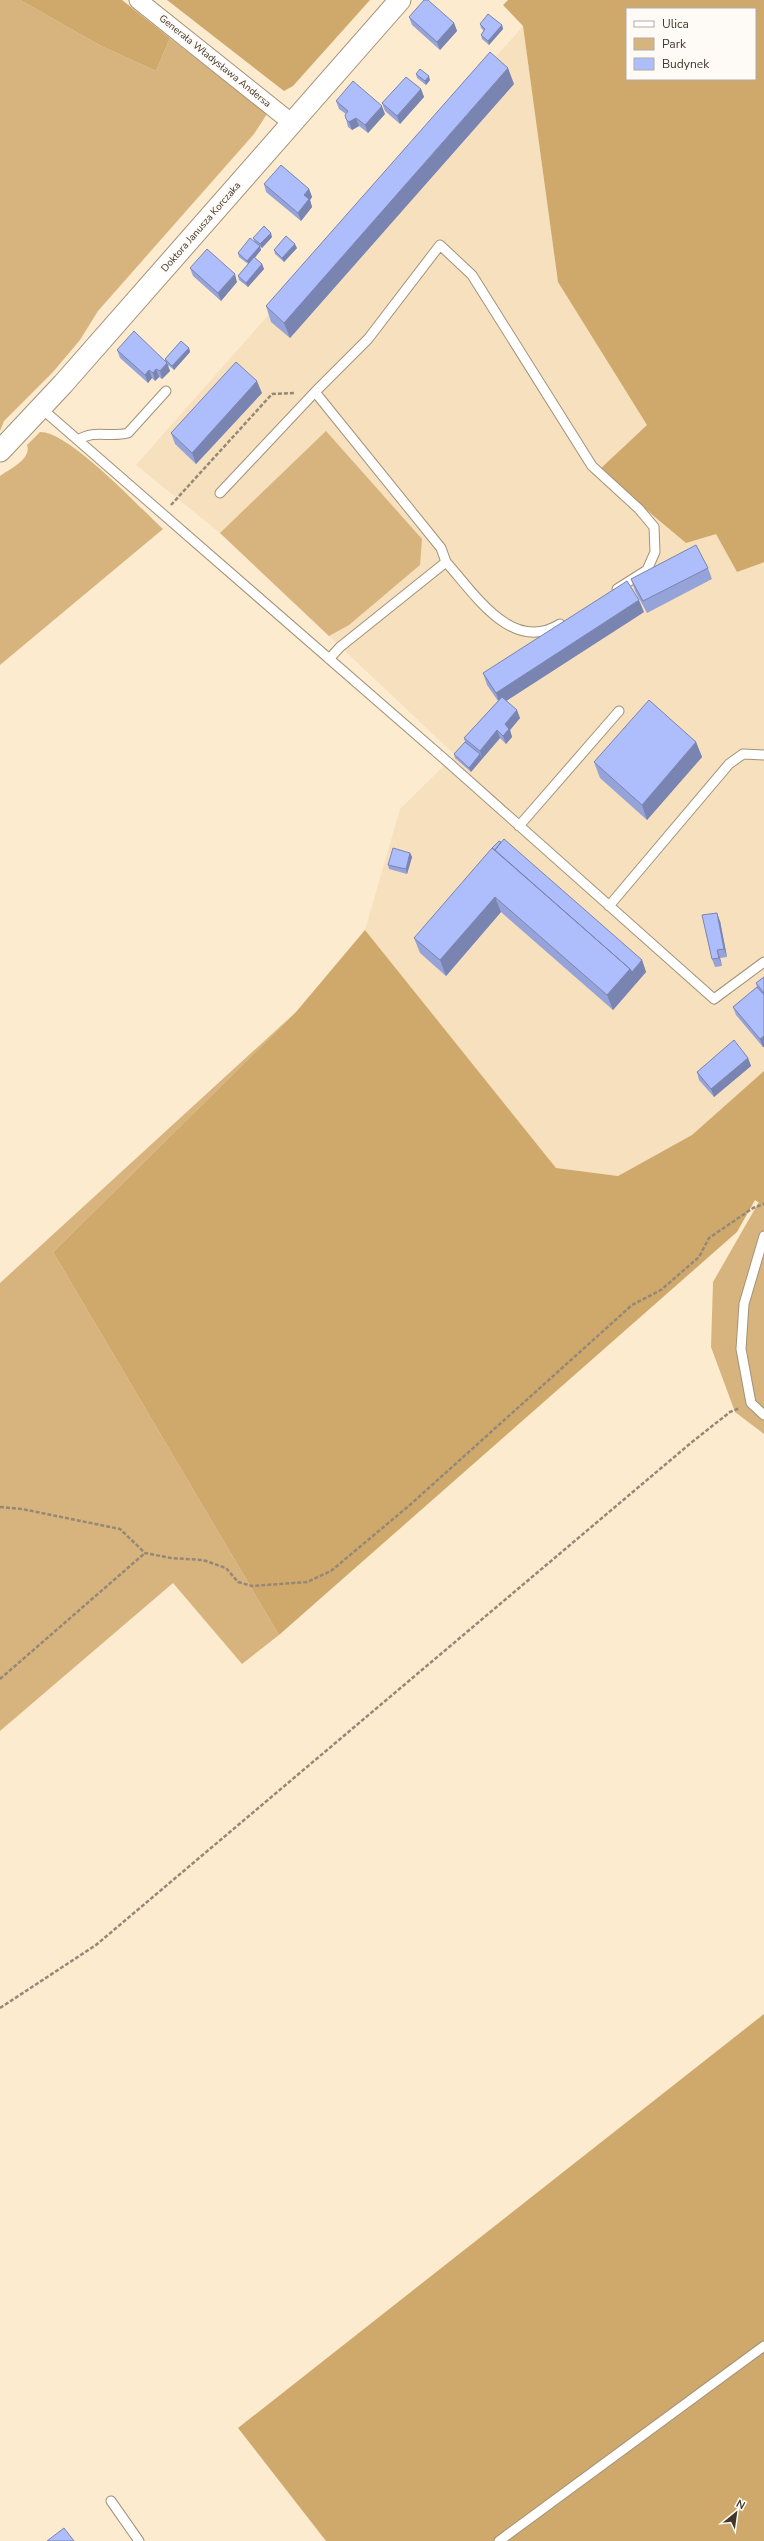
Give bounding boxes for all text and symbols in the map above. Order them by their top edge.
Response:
legend [626,8,756,80]
street label: Generała Władysława Andersa [156,11,274,111]
text: Ulica [662,16,689,32]
text: Park [662,36,687,52]
text: Budynek [662,56,710,72]
street label: Doktora Janusza Korczaka [158,179,244,275]
north arrow [716,2493,756,2533]
text: N [733,2496,748,2513]

